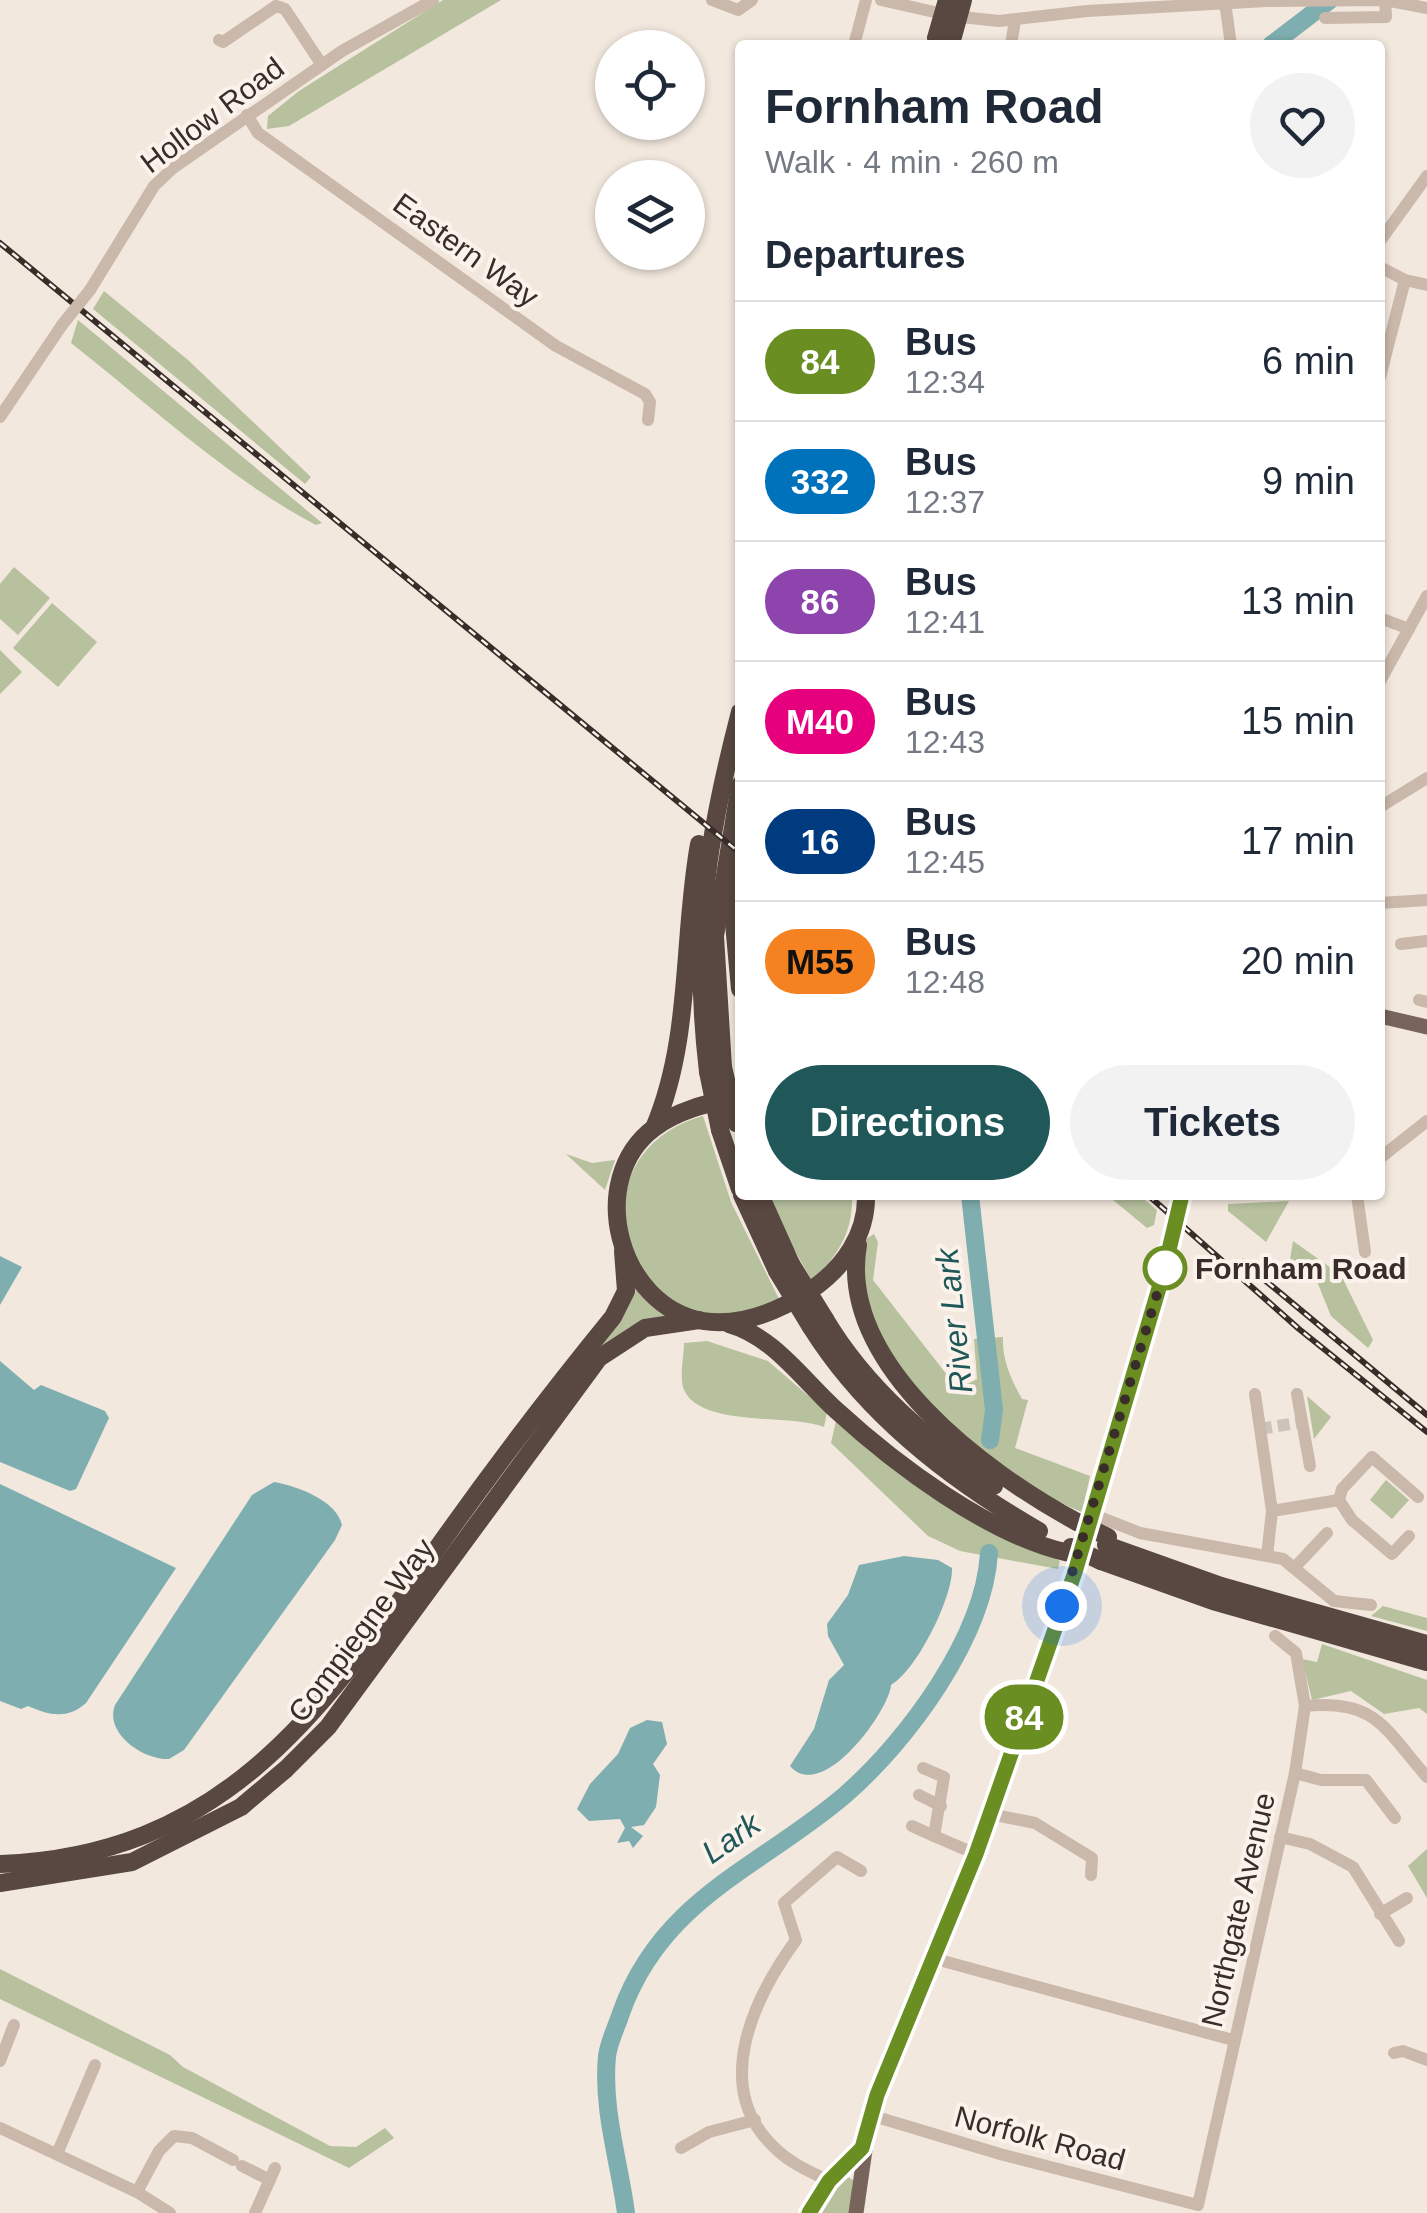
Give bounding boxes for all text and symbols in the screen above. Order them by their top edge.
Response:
map controls [595,30,705,270]
button: locate [595,30,705,140]
street label: Hollow Road [134,51,290,179]
button: heart [1250,73,1355,178]
text: Fornham Road [765,80,1104,133]
text: Walk · 4 min · 260 m [765,144,1059,180]
button: layers [595,160,705,270]
street label: Eastern Way [387,187,545,313]
text: Departures [765,234,966,276]
text: Bus [905,321,977,363]
text: 6 min [1262,340,1355,382]
text: 84 [801,342,839,381]
text: 12:34 [905,364,985,400]
text: Bus [905,441,977,483]
text: 9 min [1262,460,1355,502]
text: 332 [791,462,849,501]
text: 12:37 [905,484,985,520]
text: Bus [905,561,977,603]
text: 13 min [1241,580,1355,622]
text: 86 [801,582,839,621]
text: 12:41 [905,604,985,640]
text: Bus [905,681,977,723]
text: 15 min [1241,700,1355,742]
text: M40 [786,702,854,741]
text: 12:43 [905,724,985,760]
text: Bus [905,801,977,843]
text: 17 min [1241,820,1355,862]
text: 16 [801,822,839,861]
text: 12:45 [905,844,985,880]
text: Bus [905,921,977,963]
text: 20 min [1241,940,1355,982]
text: M55 [786,942,854,981]
text: 12:48 [905,964,985,1000]
button: Directions [765,1065,1050,1180]
button: Tickets [1070,1065,1355,1180]
water label: River Lark [928,1245,980,1395]
marker: Fornham Road [1144,1247,1186,1289]
place label: Fornham Road [1195,1252,1407,1285]
street label: Compiegne Way [281,1532,441,1728]
your location [1037,1581,1087,1631]
line badge: 84 [979,1684,1069,1750]
text: 84 [1005,1698,1043,1737]
street label: Northgate Avenue [1195,1790,1281,2030]
water label: Lark [695,1804,768,1871]
street label: Norfolk Road [951,2099,1129,2177]

